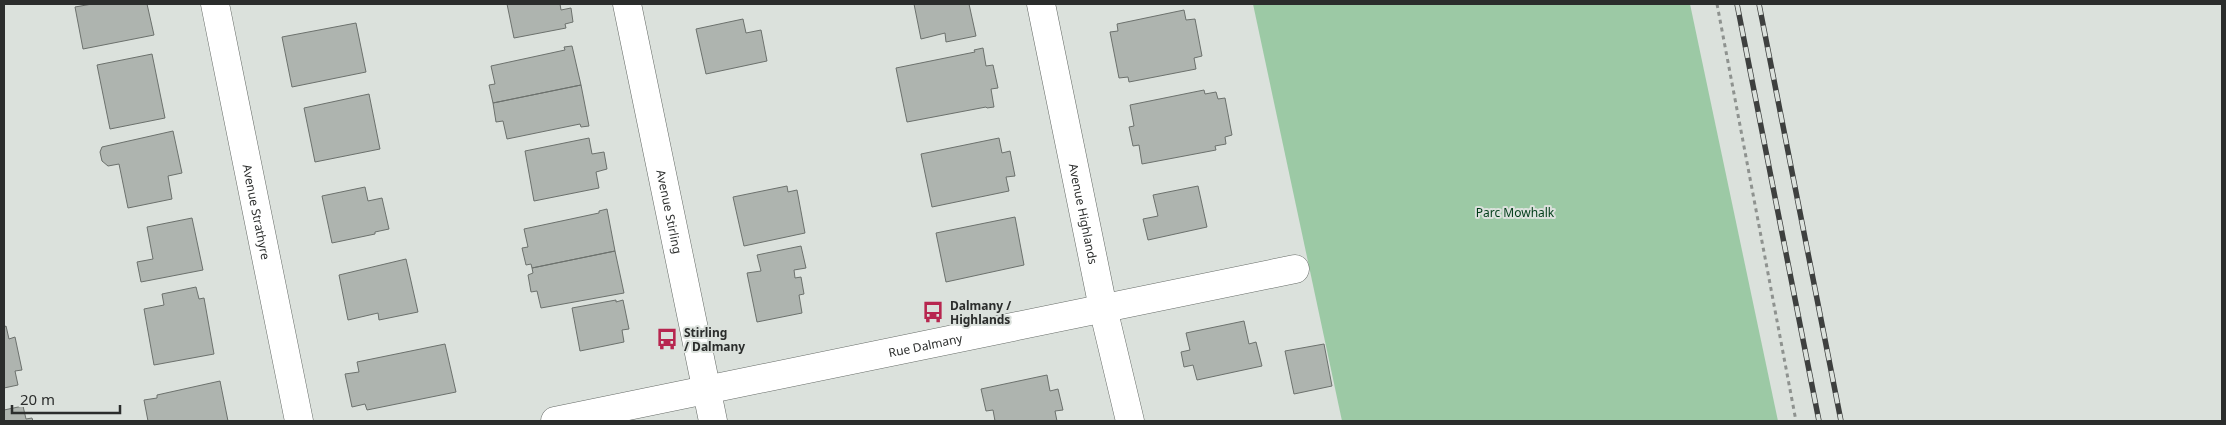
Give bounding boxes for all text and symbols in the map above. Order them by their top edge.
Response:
street label: Avenue Highlands [1065,162,1102,266]
street label: Avenue Strathyre [239,163,275,261]
street label: Avenue Stirling [653,168,687,255]
park label: Parc Mowhalk [1476,204,1555,221]
place label: Dalmany / Highlands [950,297,1011,328]
bus stop icon: Dalmany / Highlands [920,299,946,325]
place label: Stirling / Dalmany [684,324,745,355]
bus stop icon: Stirling / Dalmany [654,326,680,352]
street label: Rue Dalmany [887,329,965,361]
scale bar [12,382,120,414]
text: 20 m [20,389,55,409]

